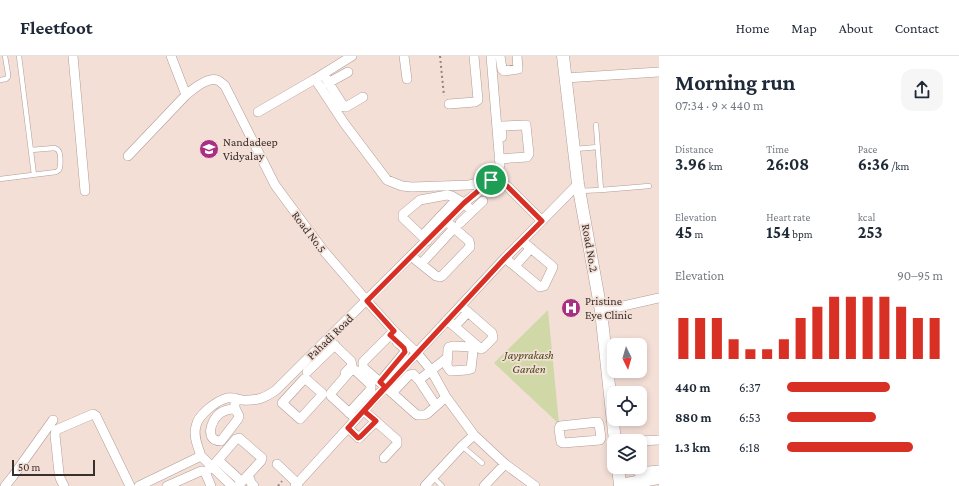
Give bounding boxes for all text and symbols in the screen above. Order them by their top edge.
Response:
text: Fleetfoot [20,17,93,38]
text: Home [736,20,769,36]
text: Map [791,20,817,36]
text: About [839,20,873,36]
text: Contact [895,20,939,36]
button: share [901,69,943,111]
text: Morning run [675,70,795,95]
text: 07:34 · 9 × 440 m [675,98,763,113]
place label: Nandadeep Vidyalay [223,135,278,163]
school or university icon: Nandadeep Vidyalay [198,138,220,160]
text: Distance [675,143,713,155]
text: Time [766,143,789,155]
text: Pace [858,143,877,155]
text: 3.96 [675,155,706,174]
text: 26:08 [766,155,809,174]
text: 6:36 [858,155,889,174]
text: km [706,160,723,172]
text: /km [889,160,909,172]
pin [474,163,508,197]
icon: arrive [480,169,502,191]
street label: Road No.5 [289,208,329,256]
text: Elevation [675,211,717,223]
text: Heart rate [766,211,810,223]
text: kcal [858,211,875,223]
street label: Road No.2 [579,223,601,273]
text: 45 [675,223,692,242]
text: 154 [766,223,790,242]
text: 253 [858,223,883,242]
text: m [692,228,703,240]
text: bpm [790,228,813,240]
text: Elevation [675,268,724,283]
text: 90–95 m [897,268,943,283]
place label: Pristine Eye Clinic [585,294,632,322]
hospital icon: Pristine Eye Clinic [560,297,582,319]
street label: Pahadi Road [304,311,357,363]
north arrow [607,338,647,378]
map controls [607,338,647,474]
park label: Jayprakash Garden [502,348,554,376]
text: 440 m [675,380,710,395]
text: 6:37 [739,380,761,395]
button: locate [607,386,647,426]
text: 880 m [675,410,712,425]
text: 6:53 [739,410,761,425]
button: layers [607,434,647,474]
text: 1.3 km [675,440,710,455]
text: 6:18 [739,440,760,455]
scale bar [12,458,95,477]
text: 50 m [18,461,40,473]

